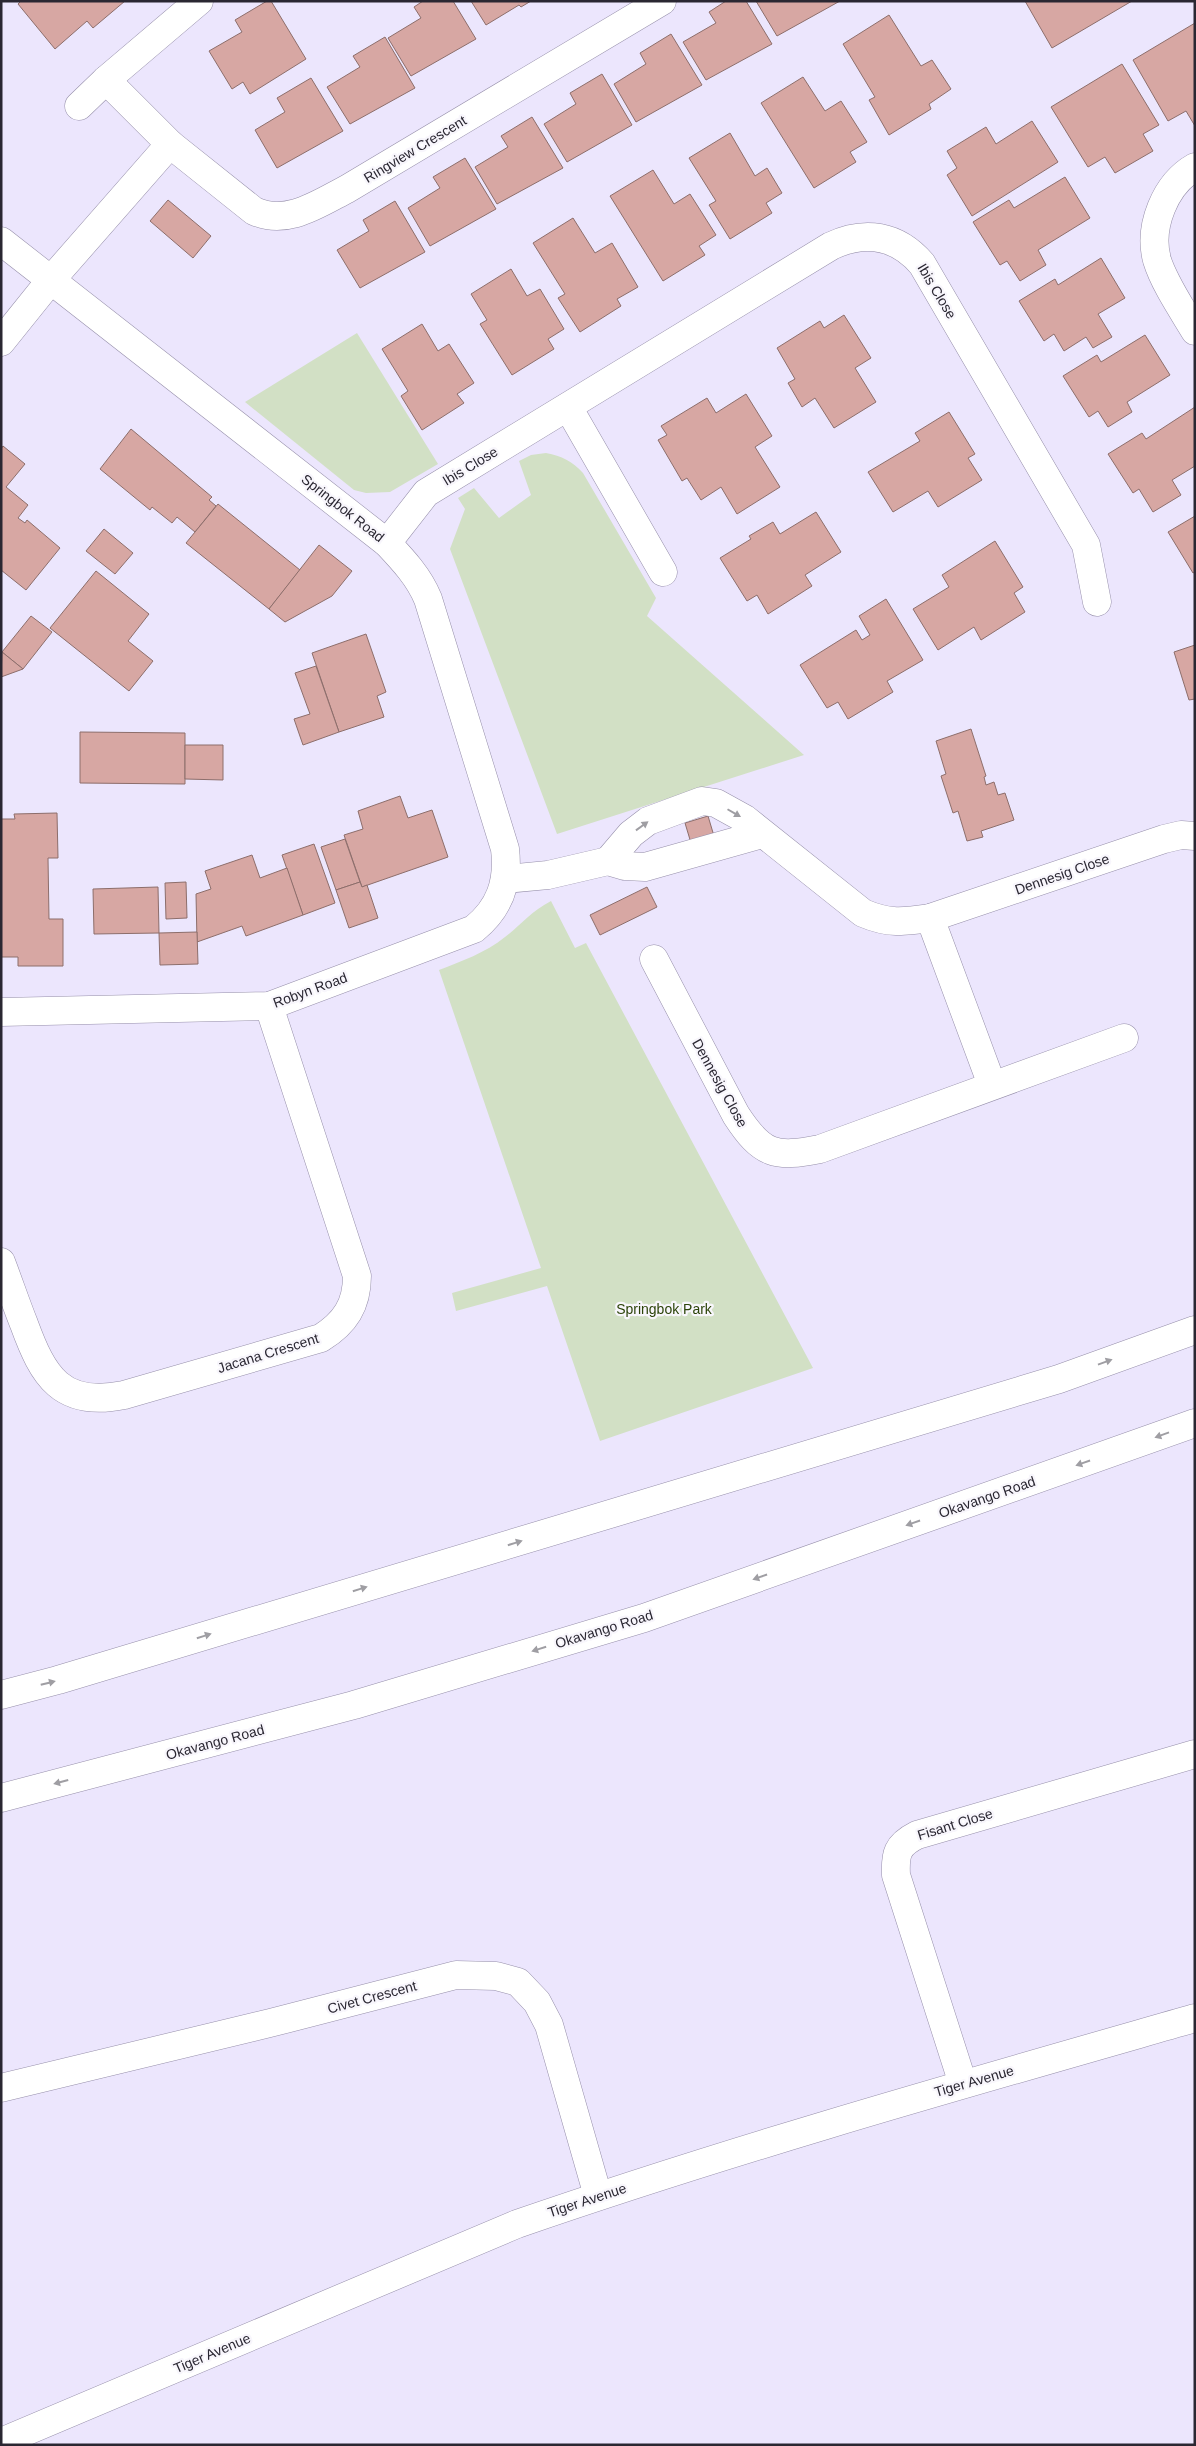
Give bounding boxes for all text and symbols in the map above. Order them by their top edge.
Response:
street label: Ringview Crescent [361,112,469,186]
street label: Ibis Close [914,261,960,322]
street label: Ibis Close [440,443,501,489]
street label: Springbok Road [299,471,387,545]
one-way arrow [728,808,741,817]
one-way arrow [635,821,649,831]
street label: Dennesig Close [1013,850,1112,898]
street label: Robyn Road [271,969,349,1011]
street label: Dennesig Close [689,1036,751,1130]
park label: Springbok Park [616,1301,713,1317]
street label: Jacana Crescent [215,1330,321,1376]
one-way arrow [1098,1358,1113,1365]
one-way arrow [1154,1431,1169,1439]
one-way arrow [1075,1459,1090,1467]
street label: Okavango Road [937,1473,1037,1521]
one-way arrow [906,1520,921,1527]
one-way arrow [508,1538,523,1546]
one-way arrow [752,1573,767,1581]
one-way arrow [352,1585,367,1593]
street label: Okavango Road [553,1607,655,1651]
one-way arrow [197,1632,212,1640]
one-way arrow [532,1646,547,1654]
one-way arrow [41,1679,56,1687]
street label: Okavango Road [164,1721,266,1763]
one-way arrow [54,1778,69,1786]
street label: Fisant Close [915,1805,995,1843]
street label: Civet Crescent [326,1977,419,2017]
street label: Tiger Avenue [933,2062,1016,2100]
street label: Tiger Avenue [546,2180,629,2220]
street label: Tiger Avenue [171,2330,253,2376]

